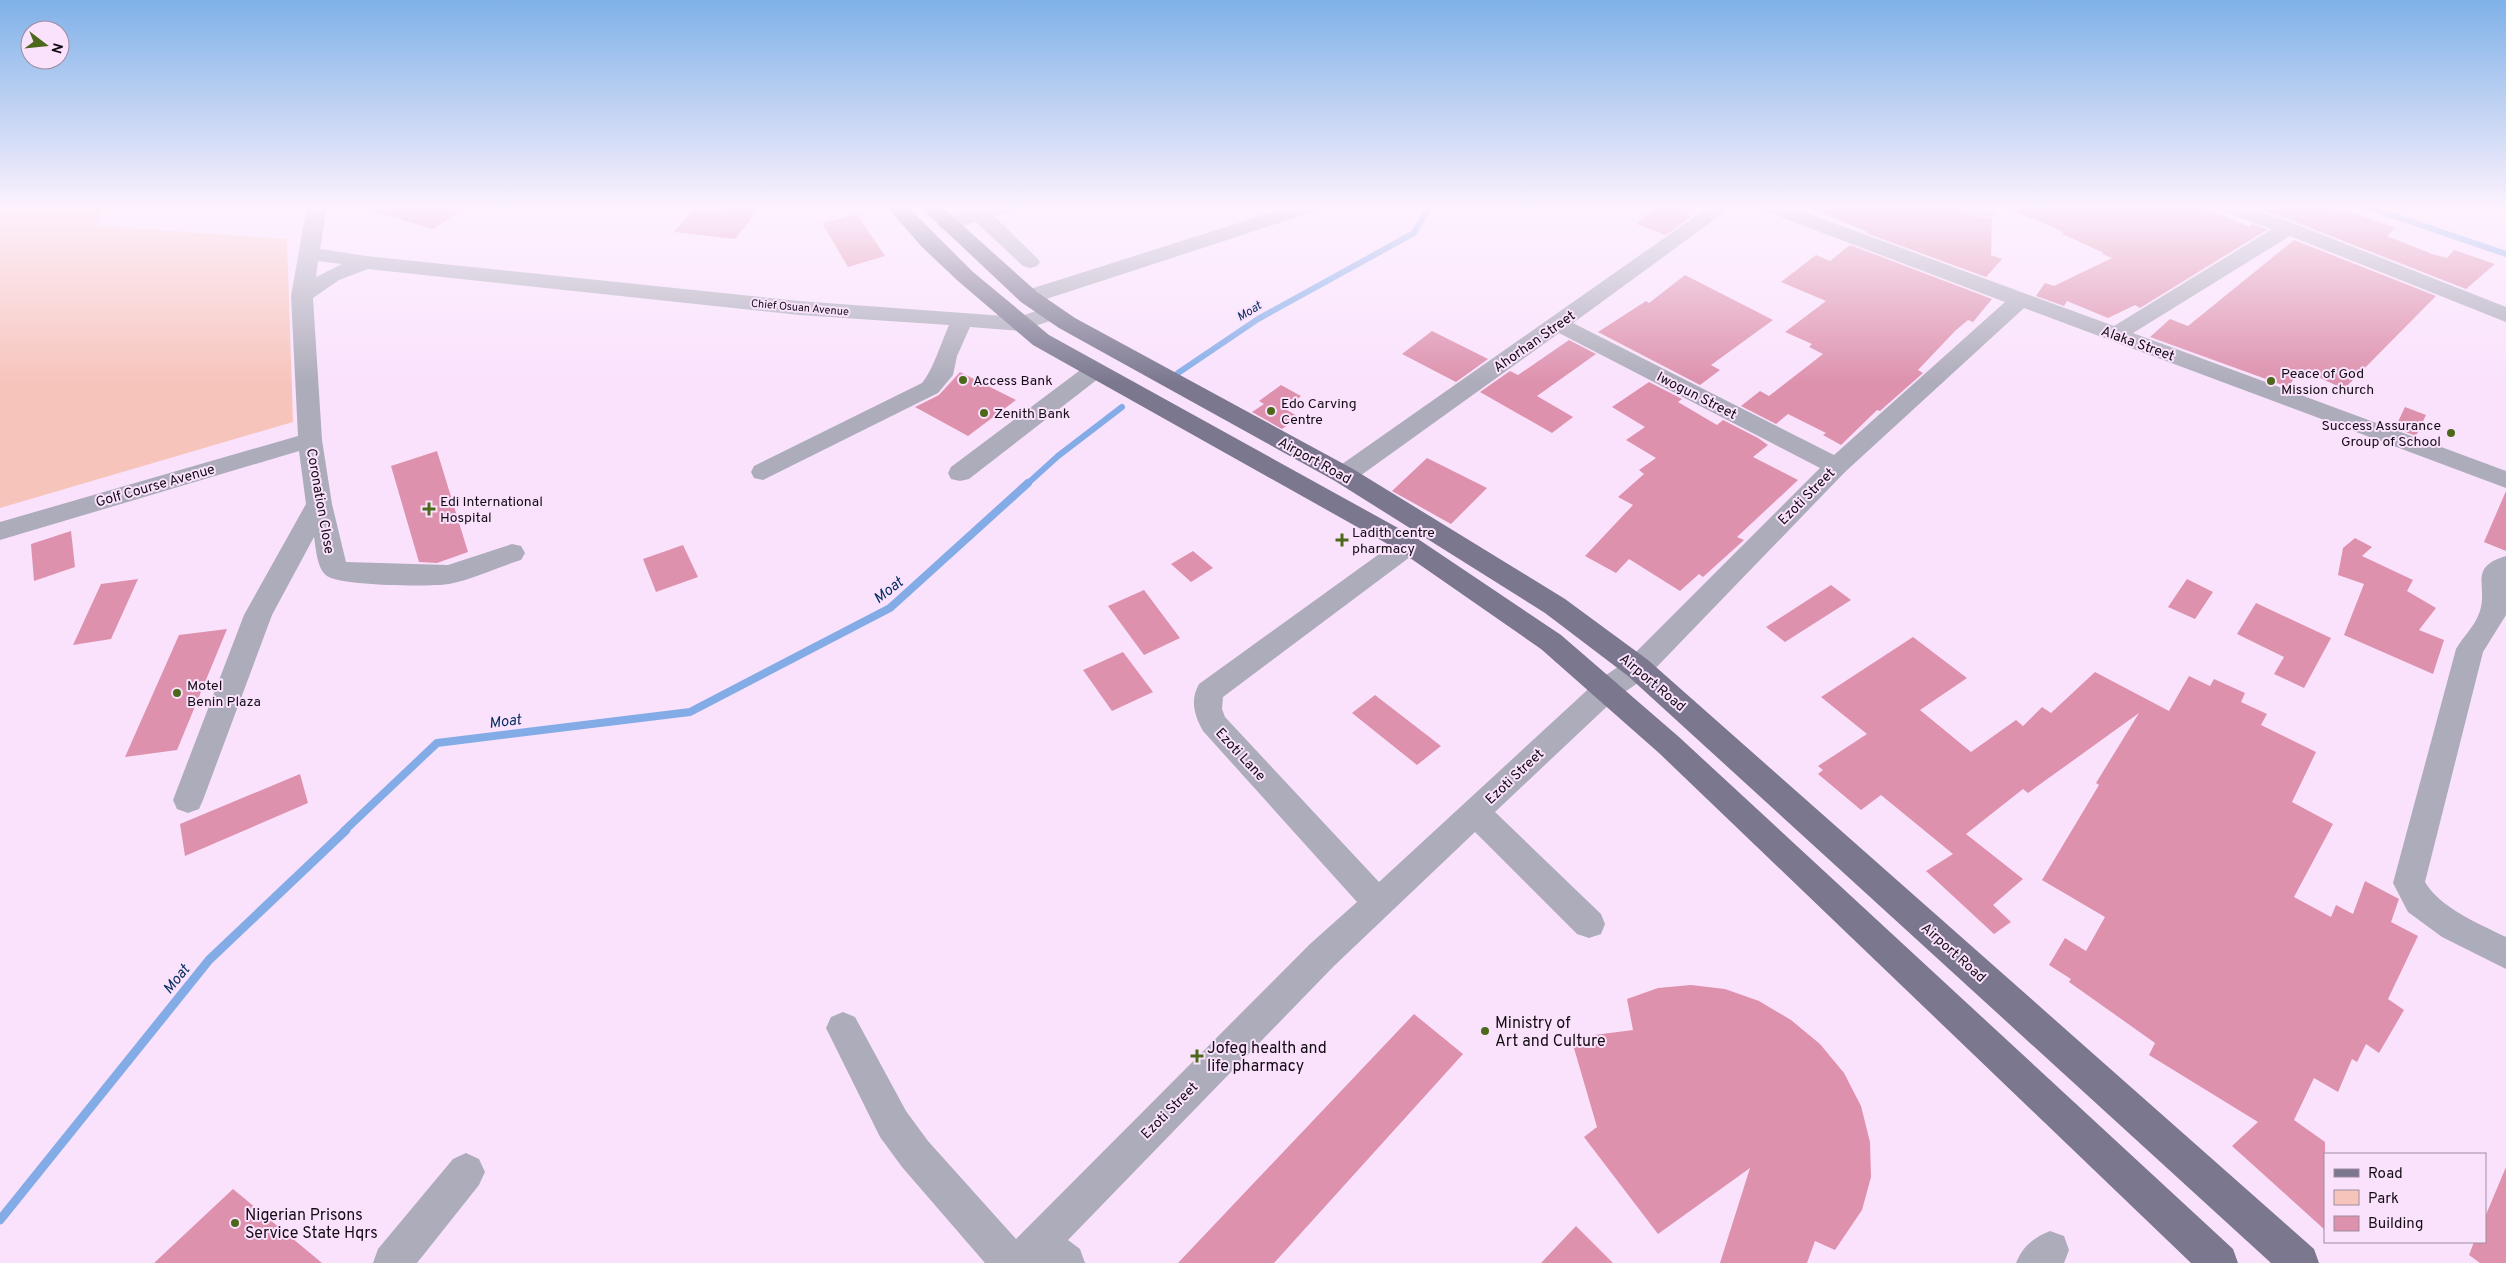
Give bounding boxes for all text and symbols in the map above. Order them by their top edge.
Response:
north arrow [20,20,70,70]
text: N [46,41,66,55]
street label: Chief Osuan Avenue [750,297,849,319]
water label: Moat [1234,298,1265,326]
street label: Ahorhan Street [1491,308,1579,377]
street label: Alaka Street [2098,323,2176,366]
place label: Peace of God Mission church [2281,366,2374,399]
street label: Iwogun Street [1653,369,1739,424]
place label: Access Bank [973,373,1053,390]
marker: Access Bank [957,374,969,386]
marker: Peace of God Mission church [2265,375,2277,387]
place label: Edo Carving Centre [1281,396,1357,429]
marker: Edo Carving Centre [1265,405,1277,417]
place label: Zenith Bank [994,406,1070,423]
marker: Zenith Bank [978,407,990,419]
place label: Success Assurance Group of School [2321,418,2441,451]
marker: Success Assurance Group of School [2445,427,2457,439]
street label: Airport Road [1275,434,1354,488]
street label: Coronation Close [302,447,337,555]
street label: Golf Course Avenue [94,461,217,512]
street label: Ezoti Street [1775,465,1839,529]
place label: Edi International Hospital [440,494,543,527]
marker: Edi International Hospital [422,502,436,516]
place label: Ladith centre pharmacy [1352,525,1435,558]
marker: Ladith centre pharmacy [1336,534,1348,546]
water label: Moat [870,573,908,609]
street label: Airport Road [1616,651,1689,716]
place label: Motel Benin Plaza [187,678,261,711]
marker: Motel Benin Plaza [171,687,183,699]
water label: Moat [488,711,523,734]
street label: Ezoti Lane [1211,725,1269,785]
street label: Ezoti Street [1482,746,1548,808]
street label: Airport Road [1917,920,1989,987]
water label: Moat [160,961,195,999]
place label: Ministry of Art and Culture [1495,1014,1606,1052]
marker: Ministry of Art and Culture [1479,1025,1491,1037]
place label: Jofeg health and life pharmacy [1207,1039,1327,1077]
marker: Jofeg health and life pharmacy [1191,1050,1203,1062]
street label: Ezoti Street [1138,1079,1202,1143]
legend [2324,1153,2486,1243]
text: Road [2368,1165,2403,1184]
text: Park [2368,1190,2399,1209]
place label: Nigerian Prisons Service State Hqrs [245,1206,378,1244]
text: Building [2368,1215,2423,1234]
marker: Nigerian Prisons Service State Hqrs [229,1217,241,1229]

